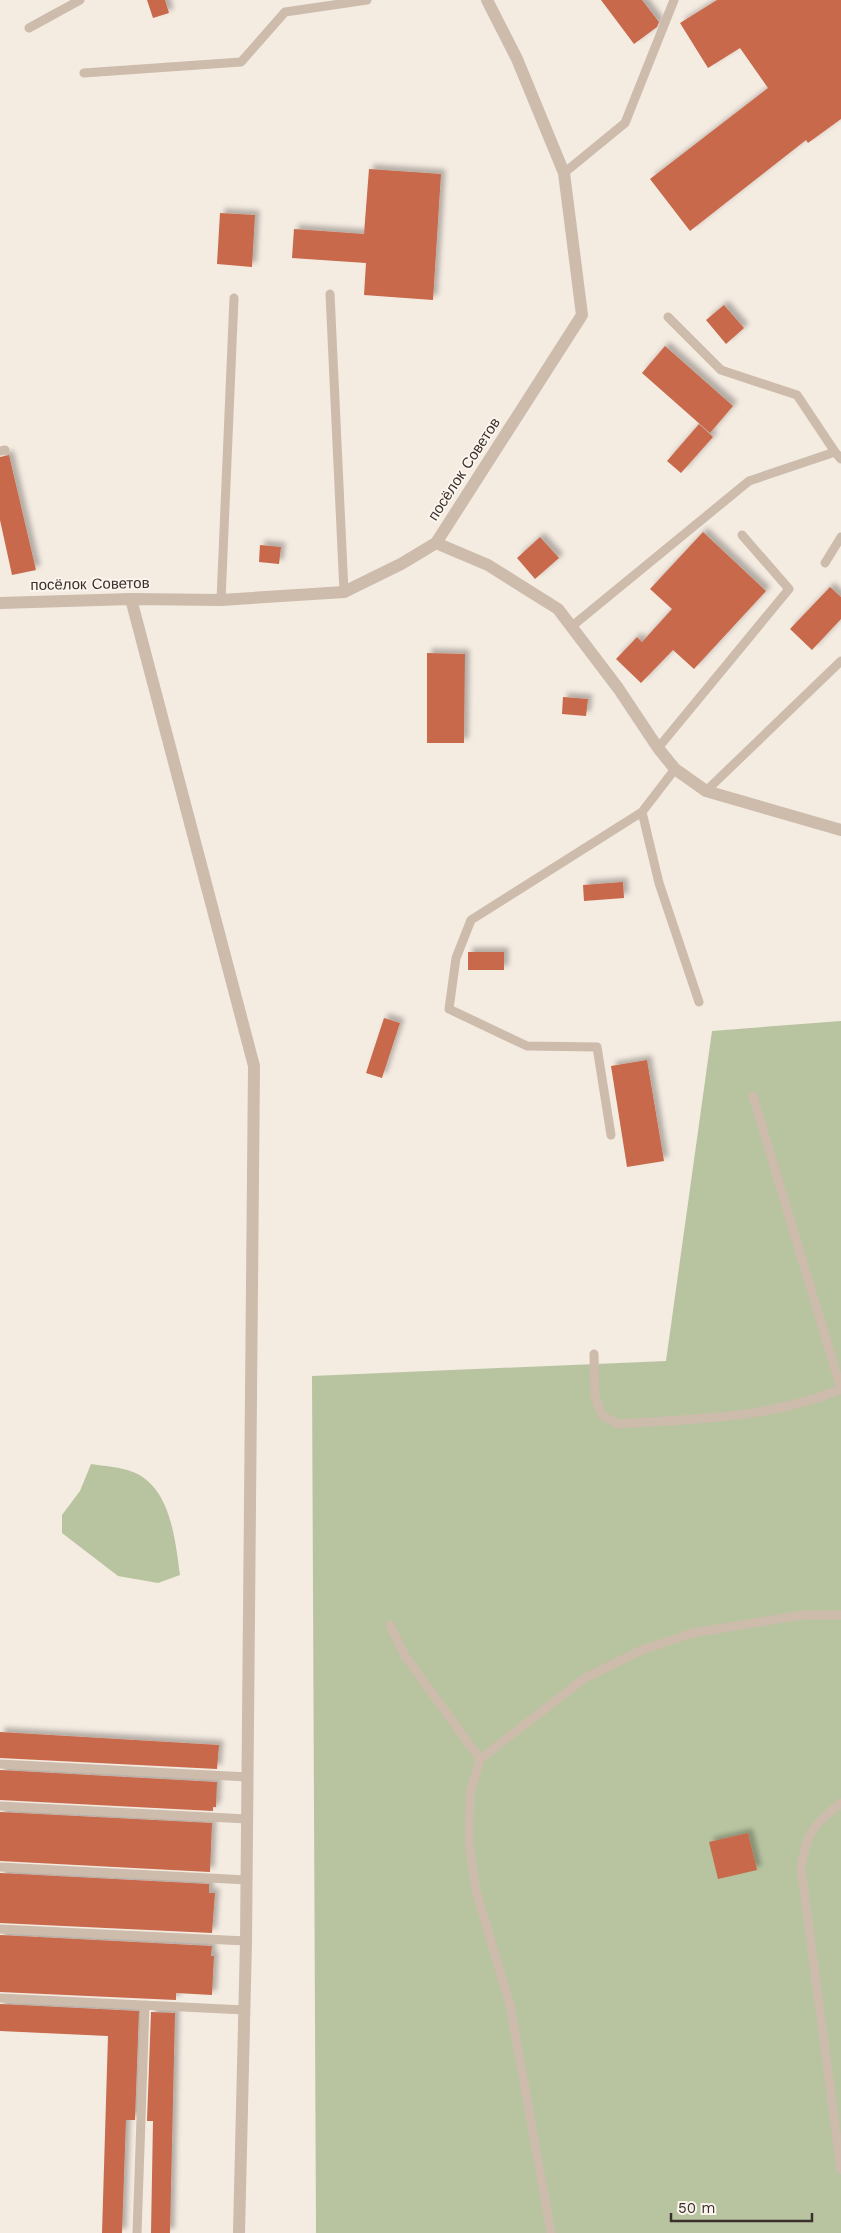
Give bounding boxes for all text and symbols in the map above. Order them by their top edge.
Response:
street label: посёлок Советов [424,414,504,524]
street label: посёлок Советов [30,574,150,594]
scale bar [671,2190,812,2222]
text: 50 m [678,2199,715,2217]

